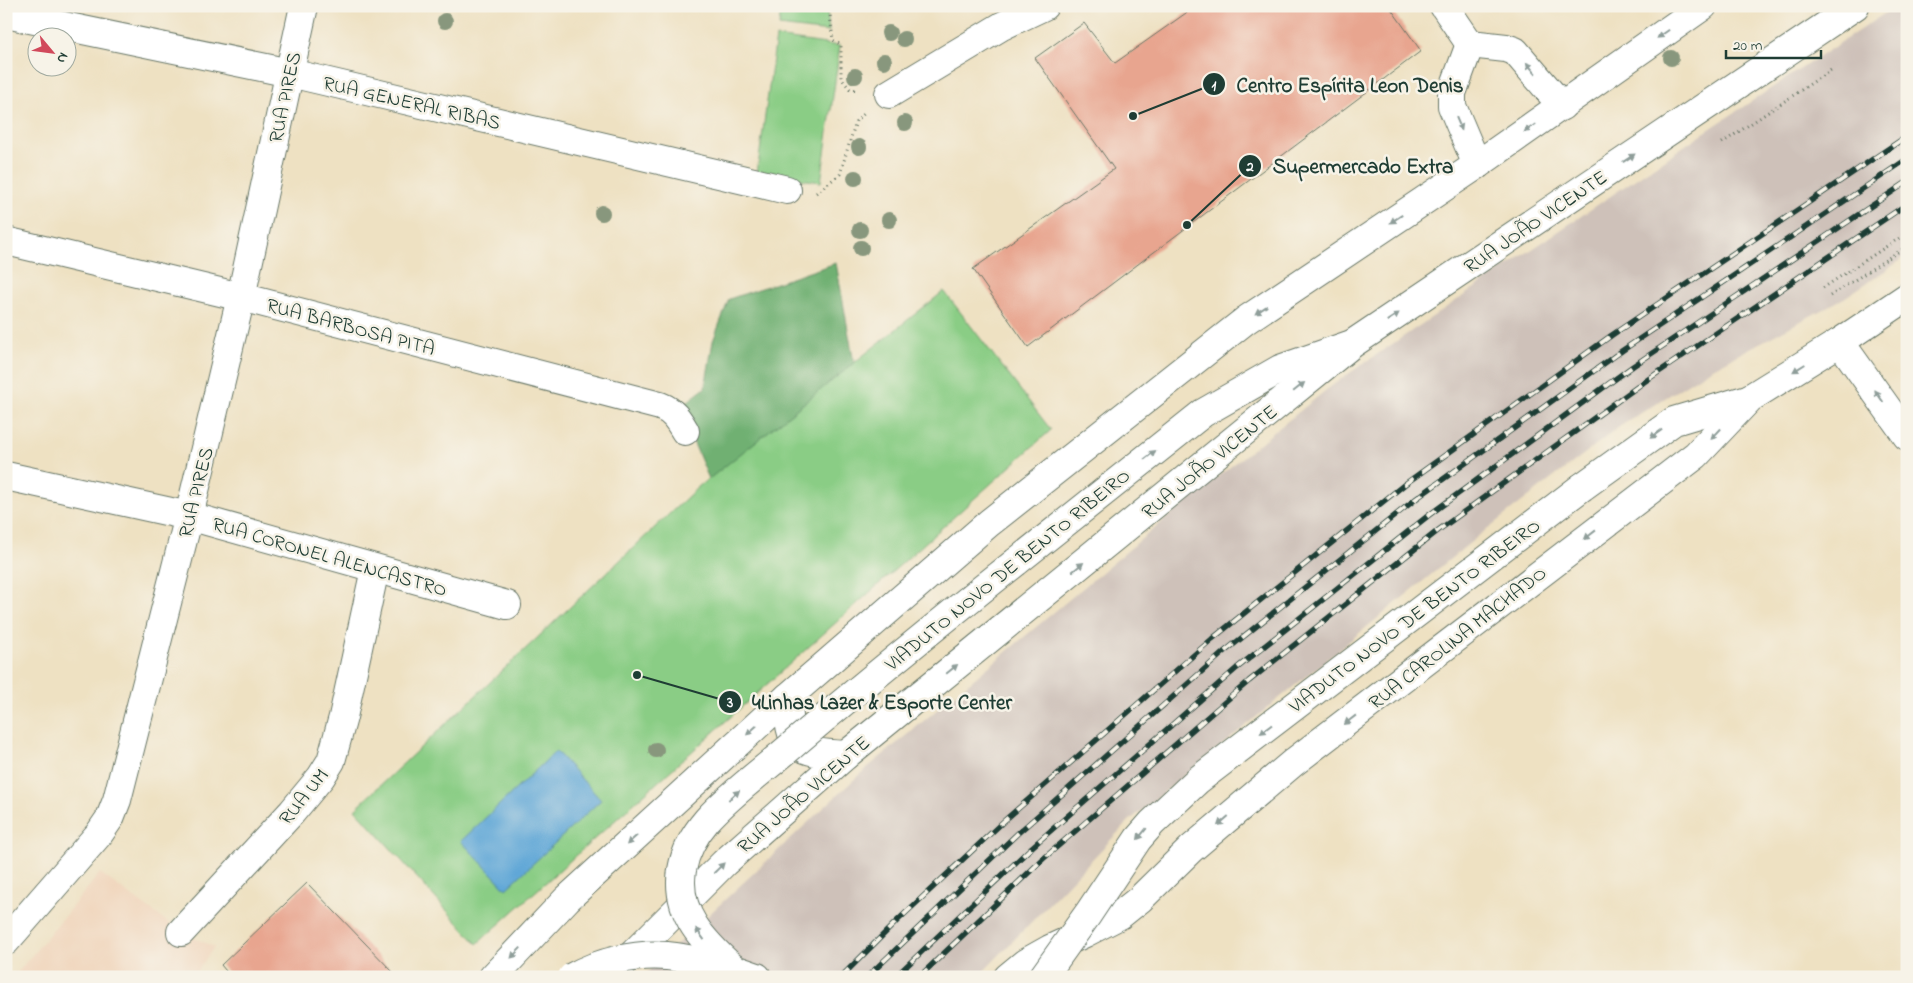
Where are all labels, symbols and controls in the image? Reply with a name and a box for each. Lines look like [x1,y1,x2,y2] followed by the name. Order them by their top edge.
[28,28,78,78] north arrow
[1726,28,1820,60] scale bar
[1656,29,1670,39] one-way arrow
[1733,35,1763,57] text: 20 m
[51,48,74,67] text: N
[263,49,310,146] street label: RUA PIRES
[1525,63,1537,75] one-way arrow
[1201,66,1473,102] callout: Centro Espírita Leon Denis
[320,70,503,139] street label: RUA GENERAL RIBAS
[1237,72,1464,102] text: Centro Espírita Leon Denis
[1212,75,1217,97] text: 1
[1456,116,1464,131] one-way arrow
[1523,123,1537,133] one-way arrow
[1238,148,1464,184] callout: Supermercado Extra
[1273,153,1453,183] text: Supermercado Extra
[1623,153,1636,163] one-way arrow
[1245,156,1254,178] text: 2
[1459,164,1614,282] street label: RUA JOÃO VICENTE
[1389,214,1403,224] one-way arrow
[263,292,438,365] street label: RUA BARBOSA PITA
[1254,305,1268,315] one-way arrow
[1386,312,1400,322] one-way arrow
[1792,363,1805,373] one-way arrow
[1293,382,1306,393] one-way arrow
[1874,389,1884,403] one-way arrow
[1136,399,1285,527] street label: RUA JOÃO VICENTE
[1710,427,1722,439] one-way arrow
[1649,429,1663,439] one-way arrow
[172,444,223,541] street label: RUA PIRES
[1143,450,1156,461] one-way arrow
[879,463,1138,680] street label: VIADUTO NOVO DE BENTO RIBEIRO
[208,511,450,606] street label: RUA CORONEL ALENCASTRO
[1283,513,1547,722] street label: VIADUTO NOVO DE BENTO RIBEIRO
[1584,530,1597,541] one-way arrow
[1363,560,1554,718] street label: RUA CAROLINA MACHADO
[1071,561,1084,572] one-way arrow
[945,664,958,675] one-way arrow
[717,684,1022,720] callout: 4Linhas Lazer & Esporte Center
[752,689,1012,719] text: 4Linhas Lazer & Esporte Center
[726,692,733,714] text: 3
[1344,714,1357,725] one-way arrow
[747,724,759,736] one-way arrow
[1259,724,1273,734] one-way arrow
[732,730,877,862] street label: RUA JOÃO VICENTE
[273,763,337,832] street label: RUA UM
[728,789,740,801] one-way arrow
[1217,816,1230,827] one-way arrow
[1137,827,1148,840] one-way arrow
[627,834,639,846] one-way arrow
[713,862,725,874] one-way arrow
[694,928,705,941] one-way arrow
[510,947,522,959] one-way arrow

